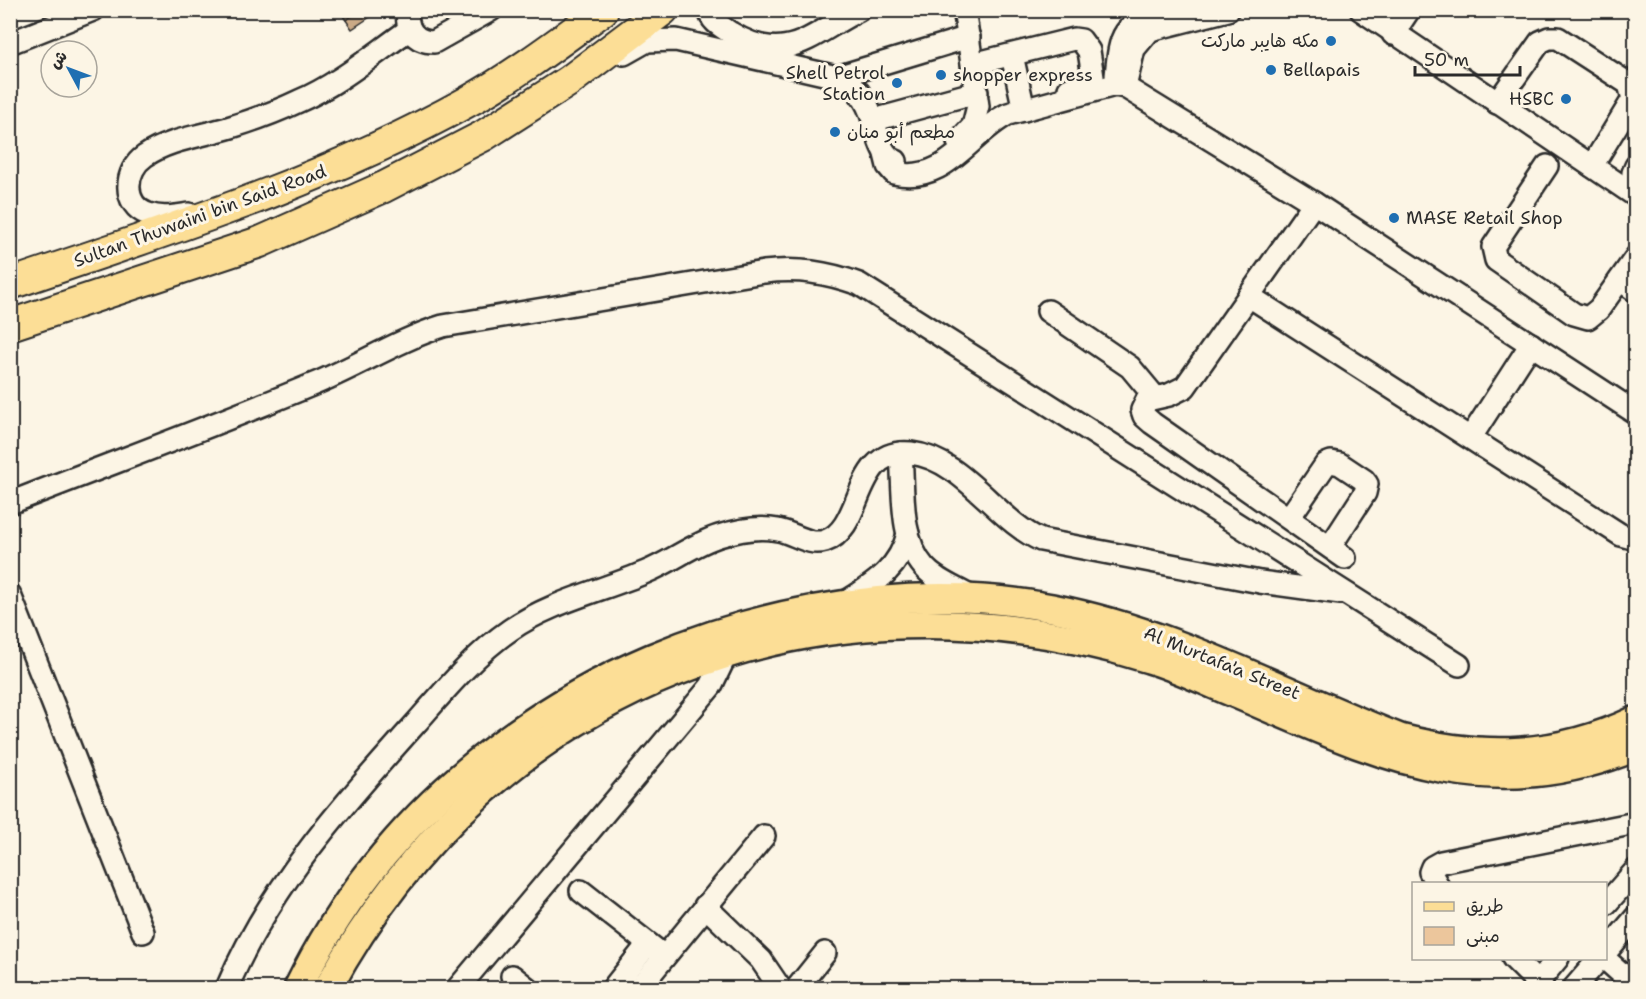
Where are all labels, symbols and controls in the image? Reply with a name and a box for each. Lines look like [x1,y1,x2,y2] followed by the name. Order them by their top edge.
[1201,29,1319,53] place label: مكه هايبر ماركت
[1324,34,1338,48] marker: مكه هايبر ماركت
[39,39,99,99] north arrow
[1415,39,1520,77] scale bar
[44,46,72,73] text: ش
[1424,48,1469,72] text: 50 m
[1283,58,1360,82] place label: Bellapais
[786,61,886,106] place label: Shell Petrol Station
[953,63,1093,87] place label: shopper express
[1264,63,1278,77] marker: Bellapais
[934,68,948,82] marker: shopper express
[890,76,904,90] marker: Shell Petrol Station
[1509,87,1554,111] place label: HSBC
[1559,92,1573,106] marker: HSBC
[847,120,955,146] place label: مطعم أبو منان
[828,125,842,139] marker: مطعم أبو منان
[70,159,330,273] street label: Sultan Thuwaini bin Said Road
[1406,206,1563,230] place label: MASE Retail Shop
[1387,211,1401,225] marker: MASE Retail Shop
[1140,621,1304,705] street label: Al Murtafa'a Street
[1412,882,1607,960] legend
[1466,894,1504,918] text: طريق
[1466,924,1500,948] text: مبنى

